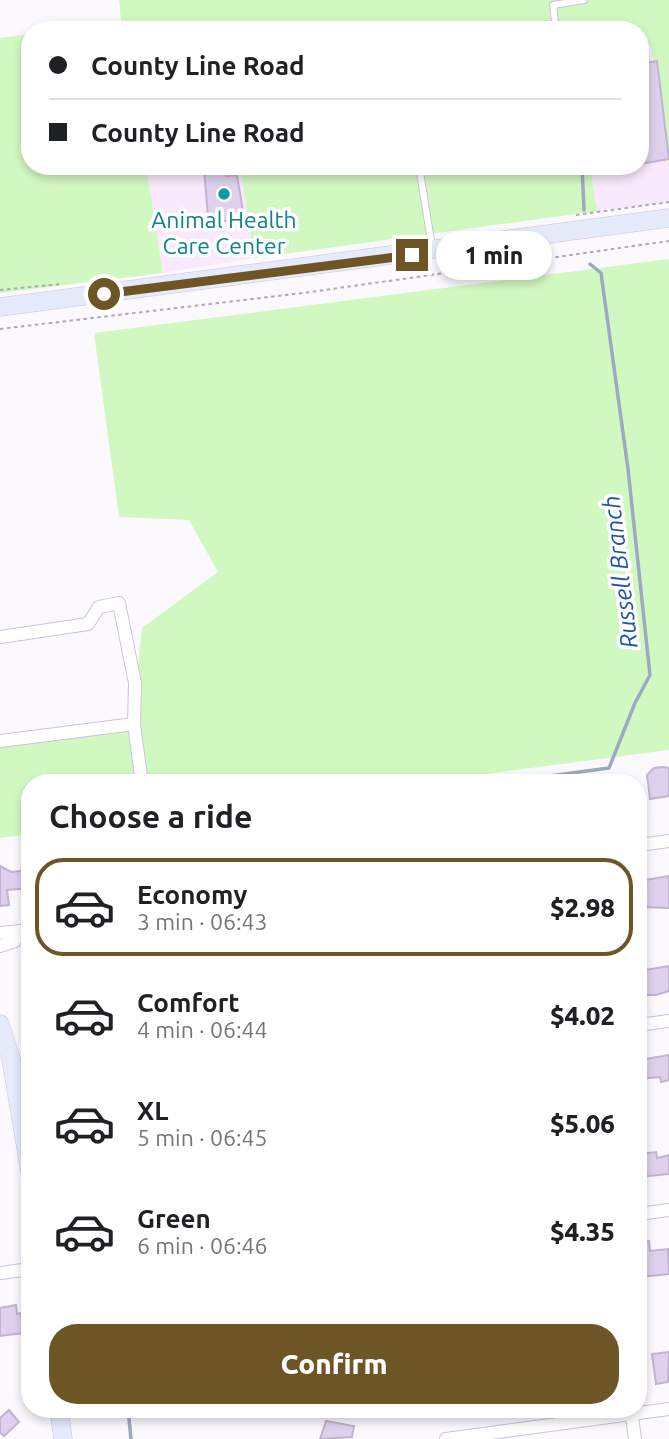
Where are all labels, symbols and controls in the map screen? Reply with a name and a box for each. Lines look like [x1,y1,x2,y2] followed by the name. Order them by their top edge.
[91,51,305,80] text: County Line Road
[91,118,305,147] text: County Line Road
[216,186,232,202] marker: Animal Health Care Center
[151,207,297,258] place label: Animal Health Care Center
[436,230,552,280] callout: 1 min
[396,239,428,271] route end
[465,243,523,268] text: 1 min
[88,278,120,310] route start
[597,494,643,650] water label: Russell Branch
[49,798,252,834] text: Choose a ride
[53,876,116,939] icon: car
[137,880,247,909] text: Economy
[550,893,615,922] text: $2.98
[137,909,268,934] text: 3 min · 06:43
[53,984,116,1047] icon: car
[137,988,240,1017] text: Comfort
[550,1001,615,1030] text: $4.02
[137,1017,268,1042] text: 4 min · 06:44
[53,1092,116,1155] icon: car
[137,1096,168,1125] text: XL
[550,1109,615,1138] text: $5.06
[137,1125,268,1150] text: 5 min · 06:45
[53,1200,116,1263] icon: car
[137,1204,211,1233] text: Green
[550,1217,615,1246] text: $4.35
[137,1233,268,1258] text: 6 min · 06:46
[49,1324,619,1404] button: Confirm

